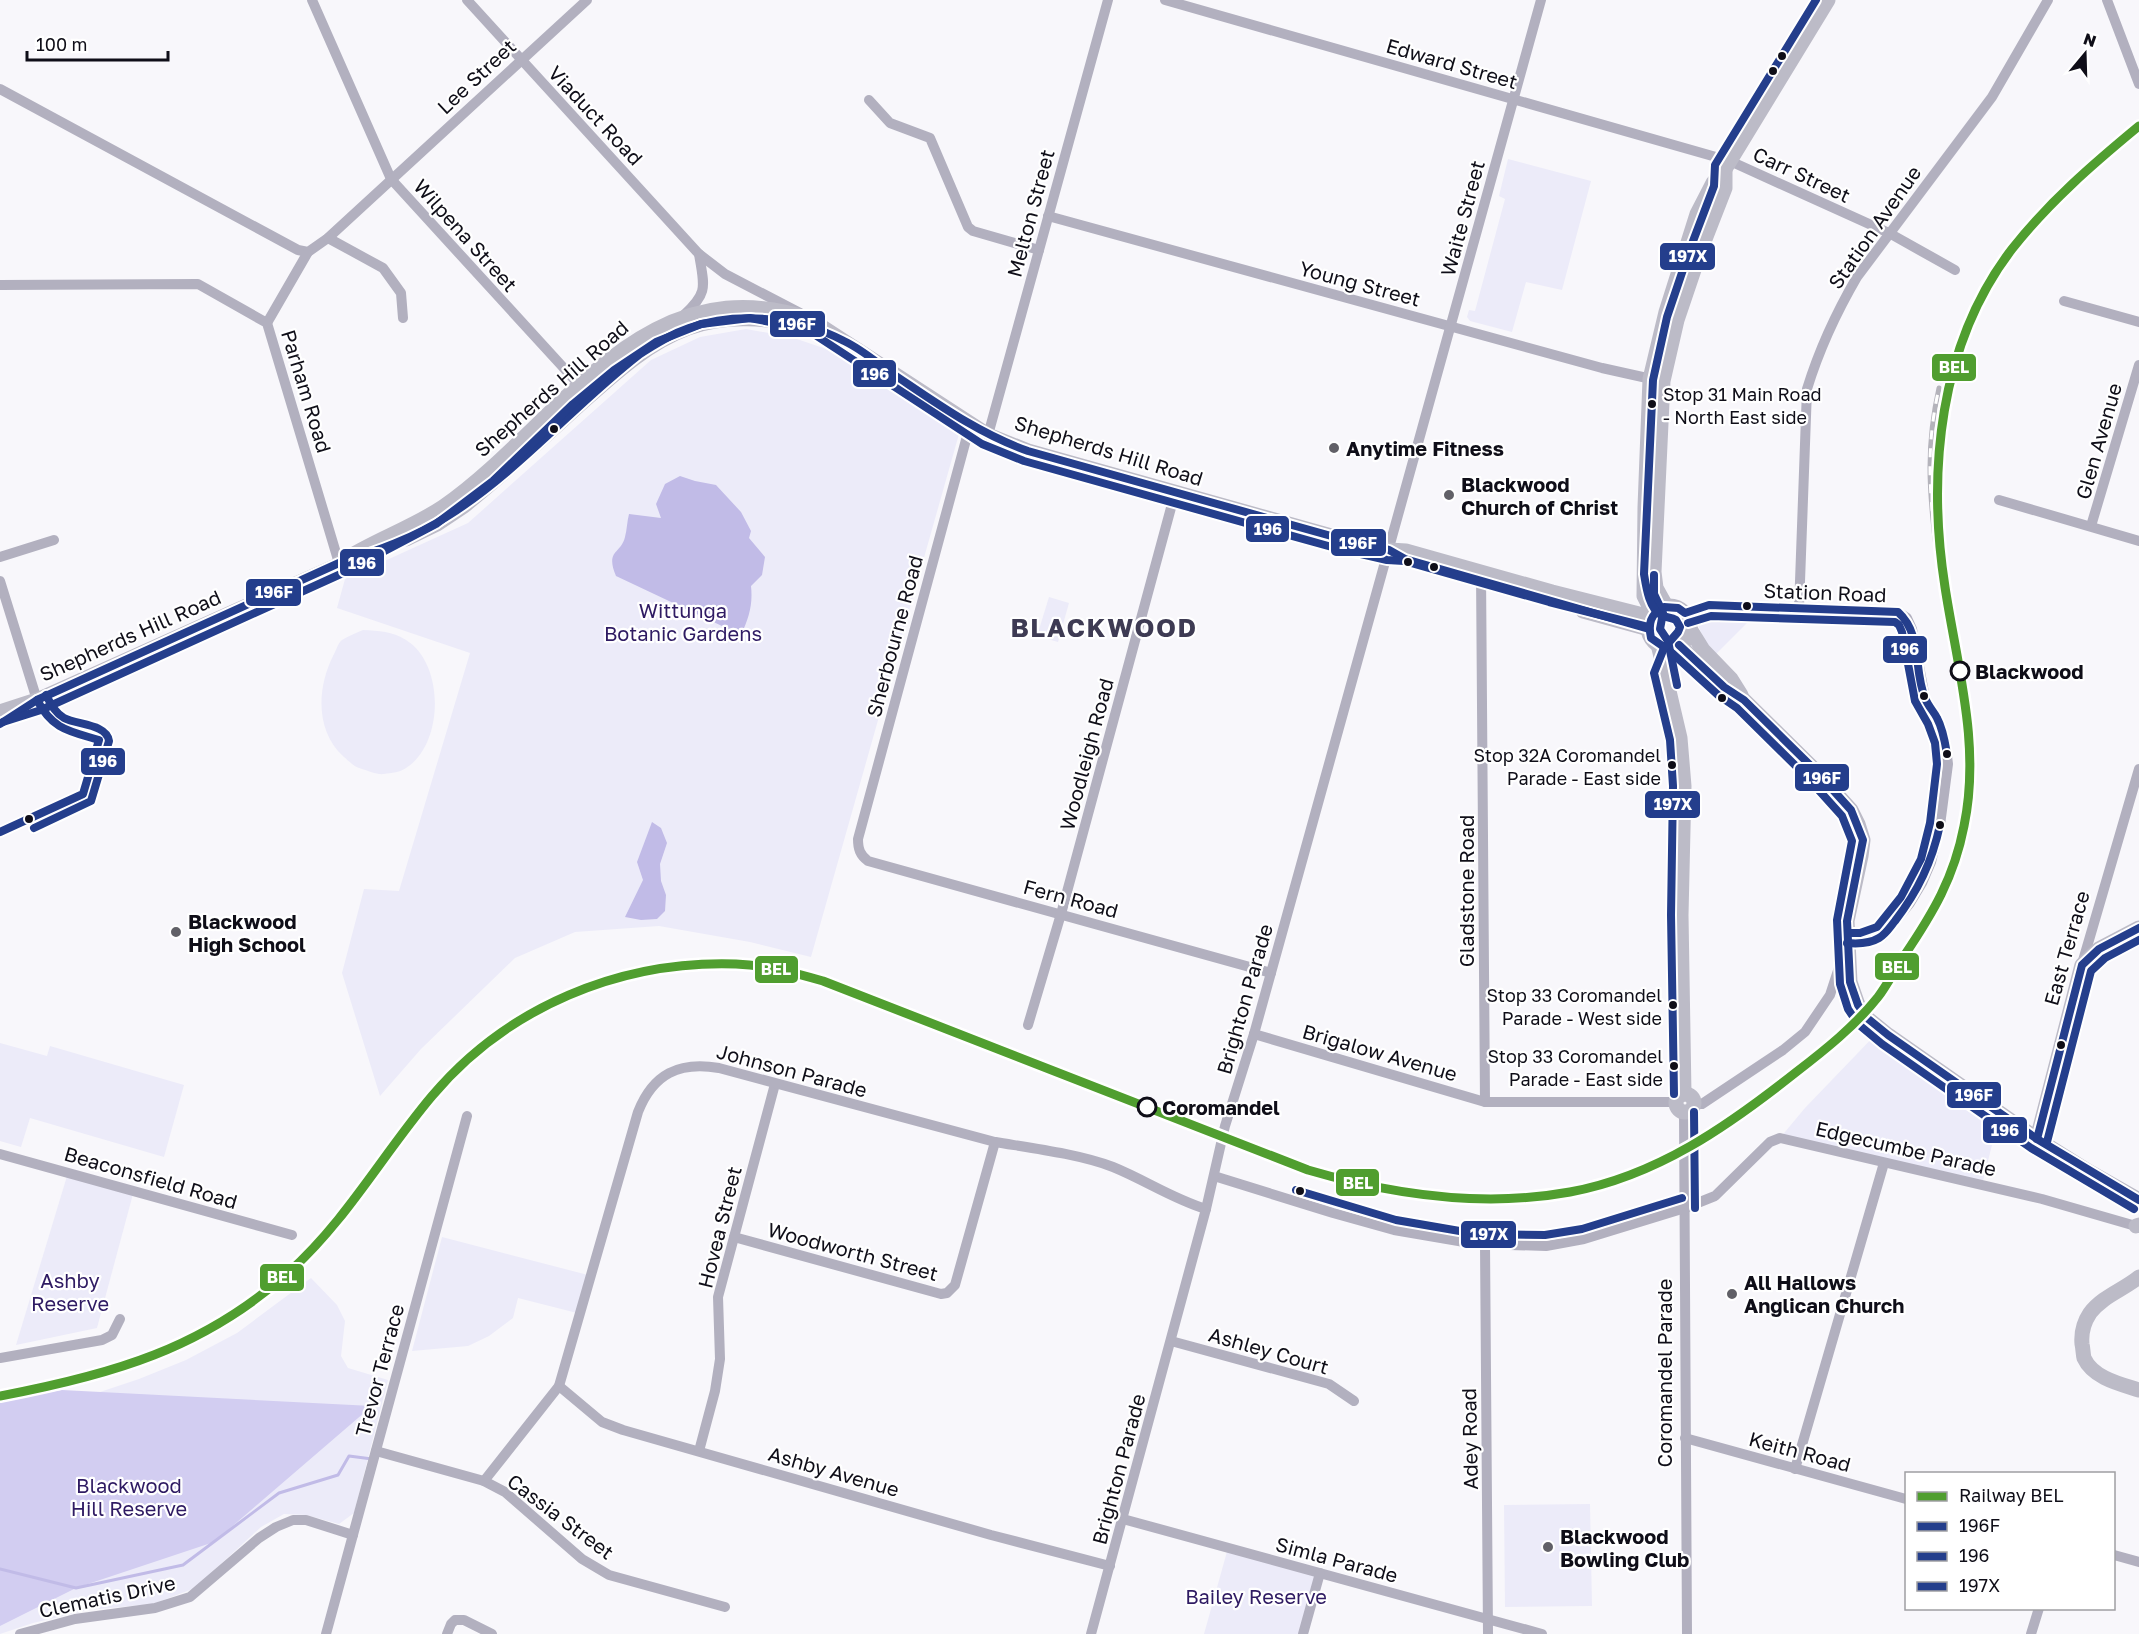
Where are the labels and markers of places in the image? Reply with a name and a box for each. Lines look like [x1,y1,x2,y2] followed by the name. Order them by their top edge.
[1776,50,1788,62] unlabelled marker
[1767,65,1779,77] unlabelled marker
[1663,383,1822,428] place label: Stop 31 Main Road - North East side
[1646,398,1658,410] marker: Stop 31 Main Road - North East side
[548,423,560,435] unlabelled marker
[1346,436,1504,460] place label: Anytime Fitness
[1327,441,1341,455] marker: Anytime Fitness
[1461,472,1618,519] place label: Blackwood Church of Christ
[1442,488,1456,502] marker: Blackwood Church of Christ
[1402,556,1414,568] unlabelled marker
[1428,561,1440,573] unlabelled marker
[1741,600,1753,612] unlabelled marker
[1975,659,2084,683] place label: Blackwood
[1950,661,1970,681] marker: Blackwood
[1918,690,1930,702] unlabelled marker
[1716,692,1728,704] unlabelled marker
[1474,744,1661,789] place label: Stop 32A Coromandel Parade - East side
[1941,748,1953,760] unlabelled marker
[1666,759,1678,771] marker: Stop 32A Coromandel Parade - East side
[23,813,35,825] unlabelled marker
[1934,819,1946,831] unlabelled marker
[188,909,306,956] place label: Blackwood High School
[169,925,183,939] marker: Blackwood High School
[1487,984,1662,1029] place label: Stop 33 Coromandel Parade - West side
[1667,999,1679,1011] marker: Stop 33 Coromandel Parade - West side
[2055,1039,2067,1051] unlabelled marker
[1488,1045,1663,1090] place label: Stop 33 Coromandel Parade - East side
[1668,1060,1680,1072] marker: Stop 33 Coromandel Parade - East side
[1162,1095,1280,1119] place label: Coromandel
[1137,1097,1157,1117] marker: Coromandel
[1294,1185,1306,1197] unlabelled marker
[1744,1270,1904,1317] place label: All Hallows Anglican Church
[1725,1287,1739,1301] marker: All Hallows Anglican Church
[1560,1524,1689,1571] place label: Blackwood Bowling Club
[1541,1540,1555,1554] marker: Blackwood Bowling Club

